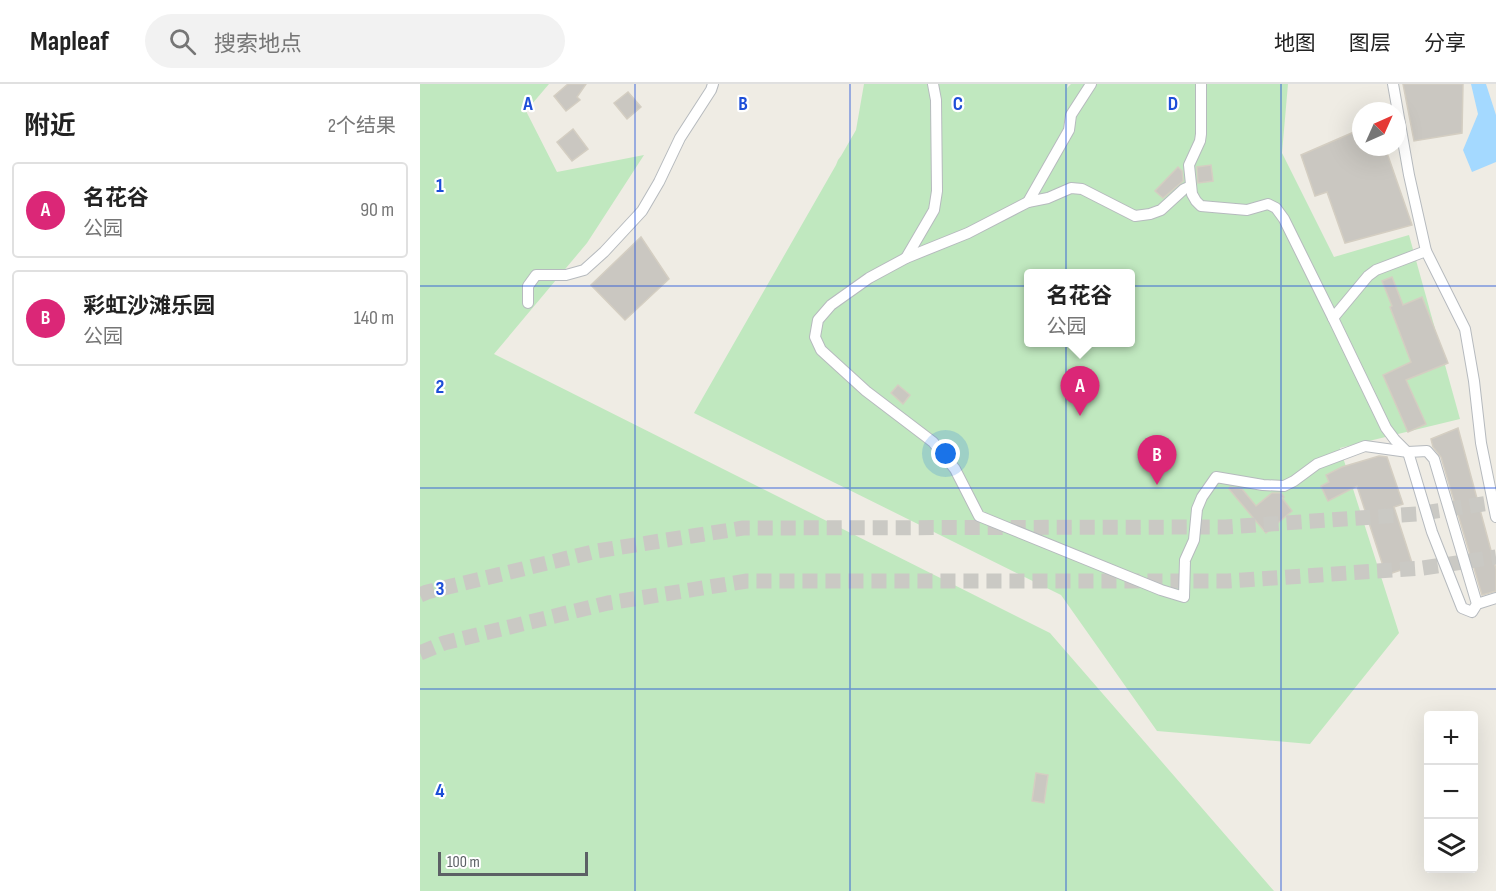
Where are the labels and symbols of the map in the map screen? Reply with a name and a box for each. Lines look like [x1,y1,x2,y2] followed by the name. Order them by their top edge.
[522,92,533,116] text: A
[738,92,748,116] text: B
[953,92,963,116] text: C
[1168,92,1178,116] text: D
[1352,102,1406,156] north arrow
[436,174,444,198] text: 1
[1060,366,1100,416] pin: A
[436,375,444,399] text: 2
[1138,436,1176,485] pin: B
[931,439,960,468] your location
[436,577,445,601] text: 3
[435,779,445,803] text: 4
[438,849,588,876] scale bar

